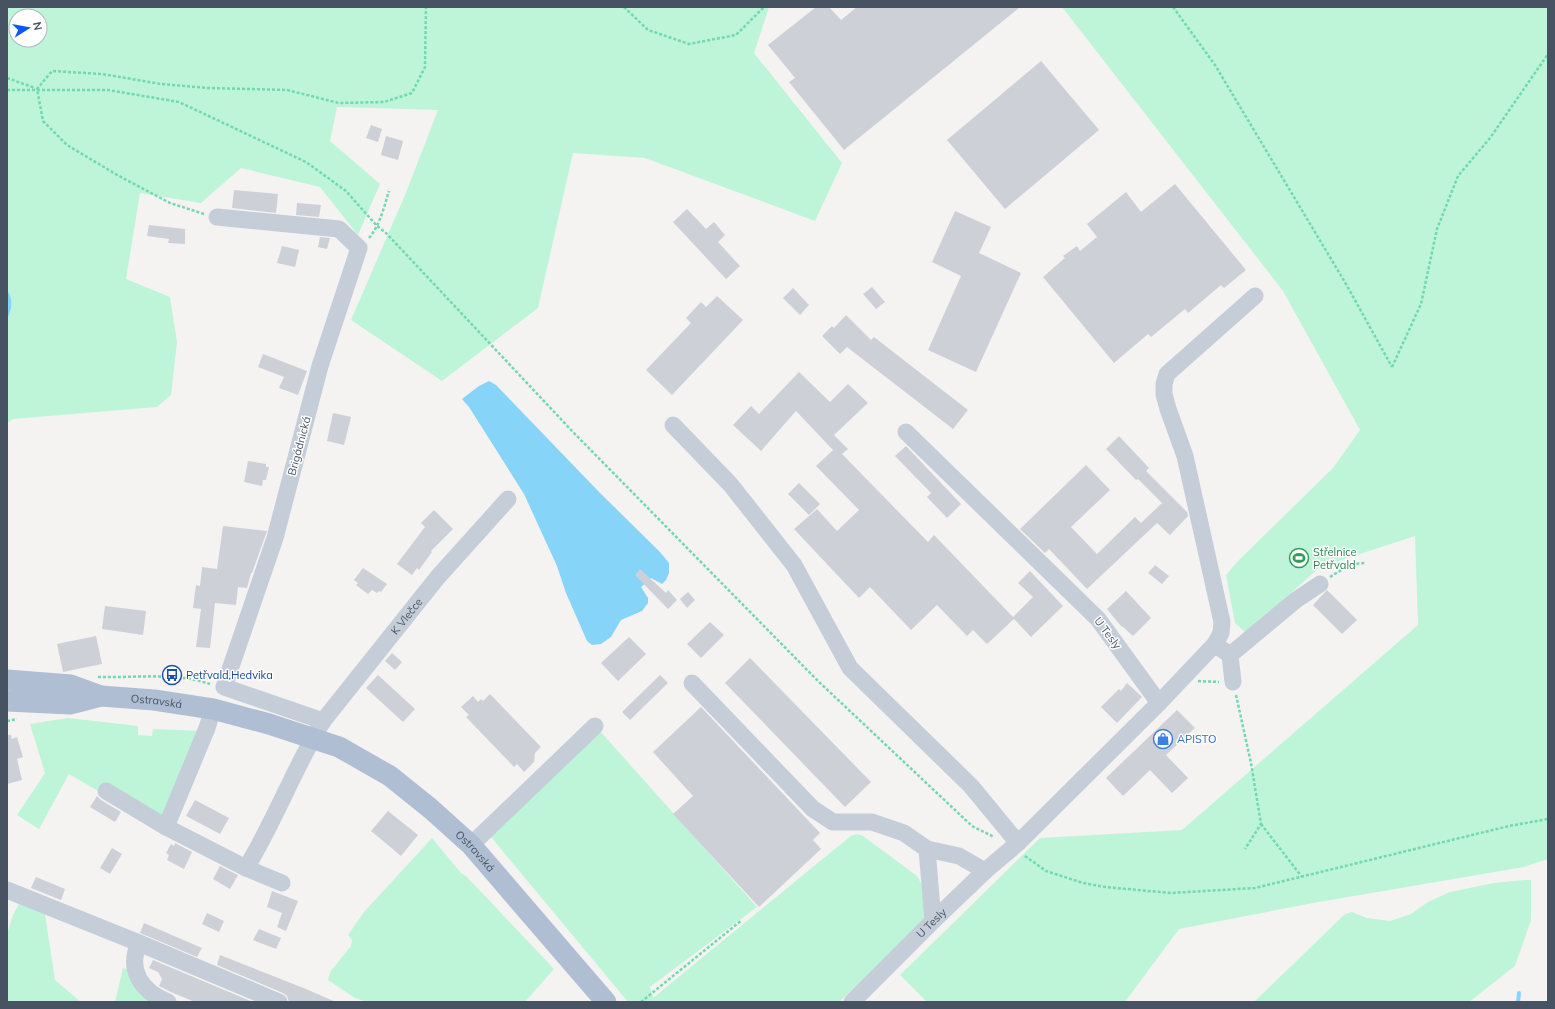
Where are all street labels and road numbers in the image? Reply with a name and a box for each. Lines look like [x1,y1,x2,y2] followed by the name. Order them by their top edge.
[284,415,314,477] street label: Brigádnická
[388,595,425,637] street label: K Vlečce
[1091,614,1125,652] street label: U Tesly
[130,691,183,711] street label: Ostravská
[452,827,498,875] street label: Ostravská
[913,905,949,941] street label: U Tesly

